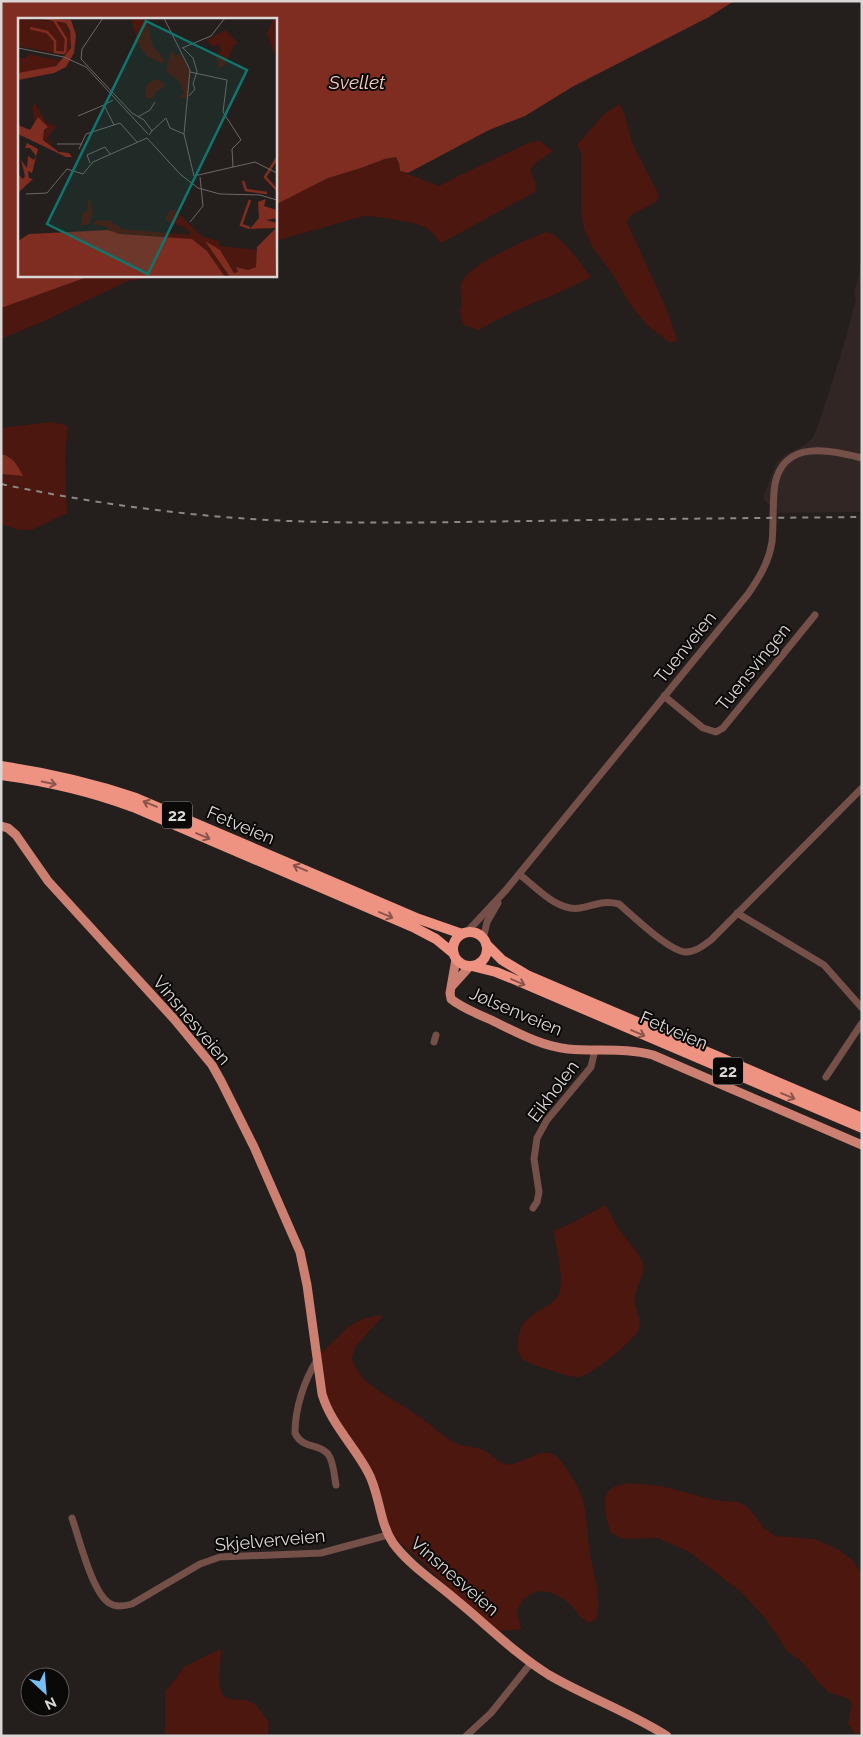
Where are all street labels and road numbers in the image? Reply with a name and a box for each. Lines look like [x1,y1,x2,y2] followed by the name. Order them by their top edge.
[650,607,720,687] street label: Tuenveien
[712,619,794,715] street label: Tuensvingen
[204,801,278,849] street label: Fetveien
[162,802,192,828] road number: 22
[149,971,235,1069] street label: Vinsnesveien
[467,982,565,1040] street label: Jølsenveien
[637,1006,711,1054] street label: Fetveien
[523,1056,583,1126] street label: Eikholen
[713,1058,743,1084] road number: 22
[214,1525,326,1555] street label: Skjelverveien
[407,1532,503,1620] street label: Vinsnesveien

